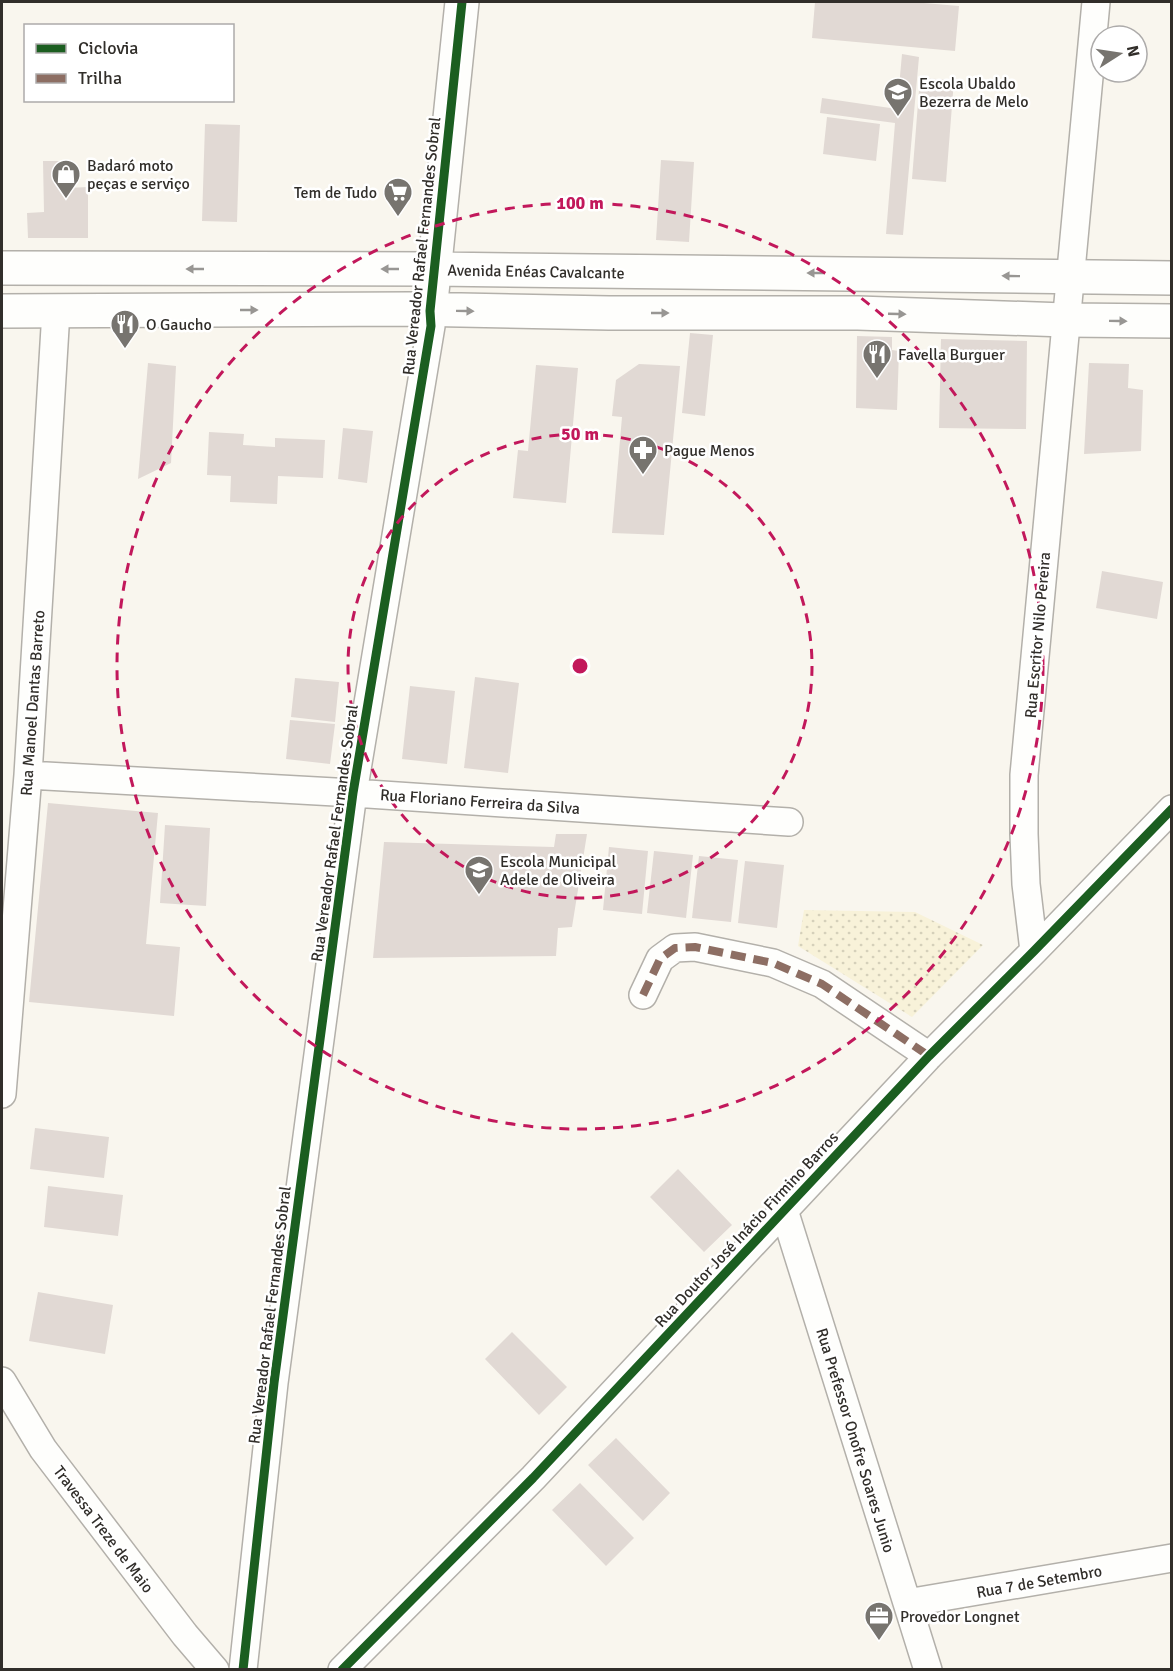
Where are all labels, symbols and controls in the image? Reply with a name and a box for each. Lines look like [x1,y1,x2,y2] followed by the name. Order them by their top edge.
[24,24,234,102] legend
[1089,24,1149,84] north arrow
[78,37,138,59] text: Ciclovia
[1122,44,1144,59] text: N
[78,67,122,89] text: Trilha
[919,74,1029,112] place label: Escola Ubaldo Bezerra de Melo
[882,76,914,118] school or university icon: Escola Ubaldo Bezerra de Melo
[398,116,446,376] street label: Rua Vereador Rafael Fernandes Sobral
[87,156,190,194] place label: Badaró moto peças e serviço
[50,158,82,200] shop icon: Badaró moto peças e serviço
[382,176,414,218] supermarket icon: Tem de Tudo
[294,183,377,203] place label: Tem de Tudo
[556,192,604,214] text: 100 m
[447,260,625,284] street label: Avenida Enéas Cavalcante
[186,264,205,274] one-way arrow
[381,264,400,274] one-way arrow
[807,268,826,278] one-way arrow
[1002,271,1021,281] one-way arrow
[239,305,258,315] one-way arrow
[455,306,474,316] one-way arrow
[109,308,141,350] restaurant icon: O Gaucho
[650,308,669,318] one-way arrow
[887,310,906,319] one-way arrow
[146,315,212,335] place label: O Gaucho
[1109,316,1128,326] one-way arrow
[861,338,893,380] restaurant icon: Favella Burguer
[898,345,1005,365] place label: Favella Burguer
[561,423,599,445] text: 50 m
[627,434,659,476] pharmacy icon: Pague Menos
[664,441,754,461] place label: Pague Menos
[1021,551,1055,719] street label: Rua Escritor Nilo Pereira
[17,609,49,797] street label: Rua Manoel Dantas Barreto
[570,656,590,676] centre of rings
[307,703,363,963] street label: Rua Vereador Rafael Fernandes Sobral
[379,785,581,819] street label: Rua Floriano Ferreira da Silva
[500,852,617,890] place label: Escola Municipal Adele de Oliveira
[463,854,495,896] school or university icon: Escola Municipal Adele de Oliveira
[651,1128,843,1332] street label: Rua Doutor José Inácio Firmino Barros
[244,1185,296,1445] street label: Rua Vereador Rafael Fernandes Sobral
[811,1325,899,1555] street label: Rua Prefessor Onofre Soares Junio
[49,1462,158,1597] street label: Travessa Treze de Maio
[975,1561,1104,1603] street label: Rua 7 de Setembro
[863,1600,895,1642] office icon: Provedor Longnet
[900,1607,1020,1627] place label: Provedor Longnet

